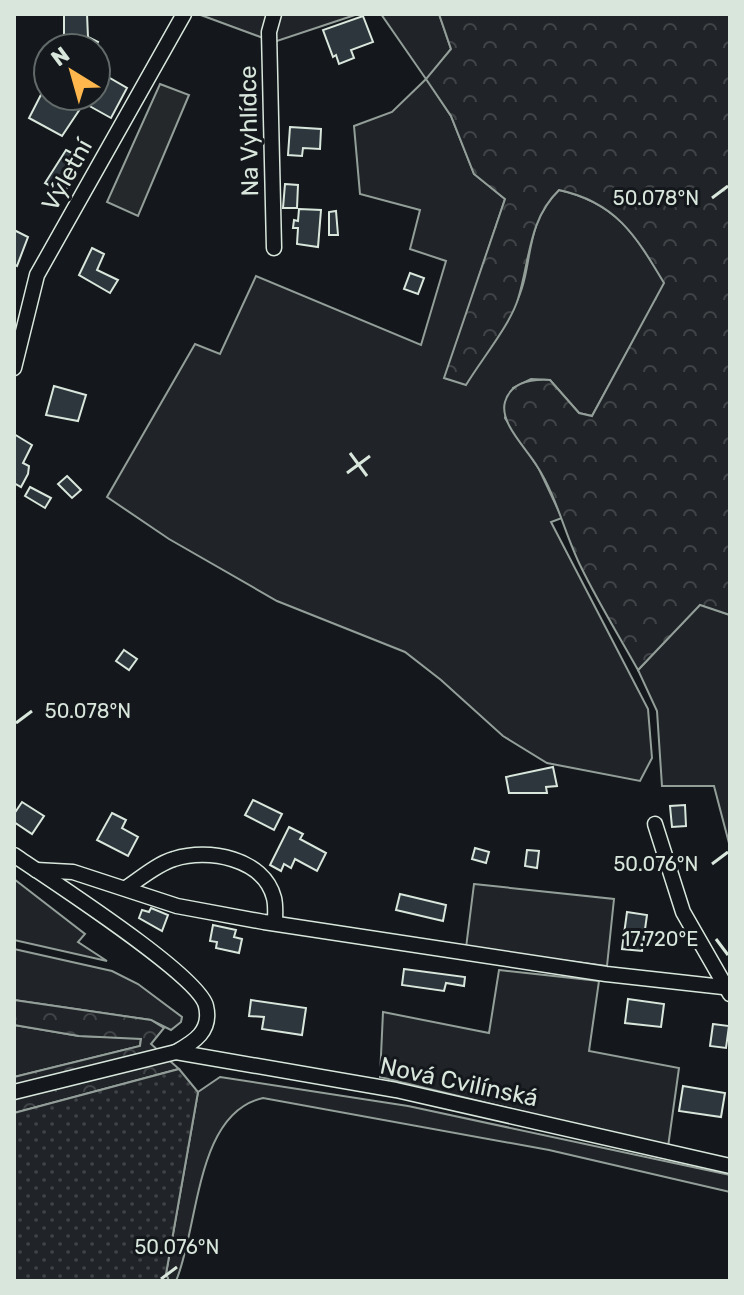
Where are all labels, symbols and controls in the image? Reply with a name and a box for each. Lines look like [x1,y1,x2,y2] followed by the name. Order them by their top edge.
[32,32,112,112] north arrow
[46,41,75,72] text: N
[234,65,264,197] street label: Na Vyhlídce
[36,133,99,216] street label: Výletní
[613,186,699,210] text: 50.078°N
[45,699,131,723] text: 50.078°N
[613,852,699,876] text: 50.076°N
[622,927,698,951] text: 17.720°E
[377,1052,541,1112] street label: Nová Cvilínská
[134,1235,220,1259] text: 50.076°N

